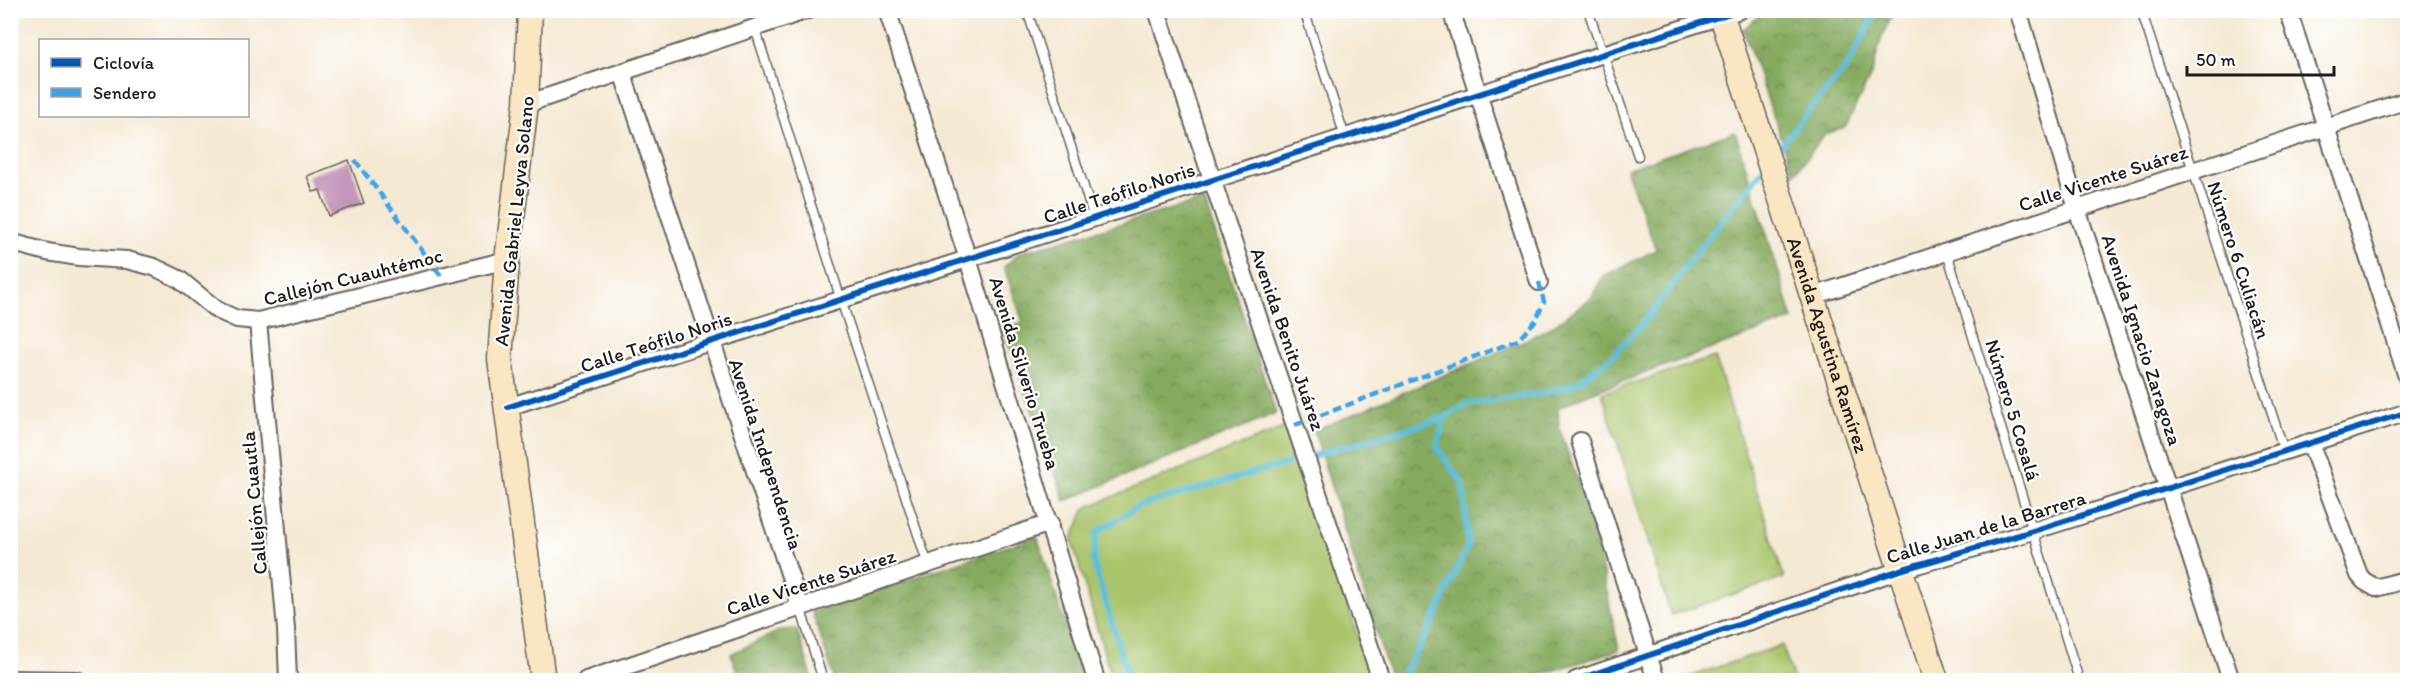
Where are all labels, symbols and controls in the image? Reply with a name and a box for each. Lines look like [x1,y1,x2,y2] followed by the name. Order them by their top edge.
[39,39,249,117] legend
[2187,39,2334,77] scale bar
[2196,49,2236,71] text: 50 m
[93,52,155,74] text: Ciclovía
[93,82,156,104] text: Sendero
[489,95,539,347] street label: Avenida Gabriel Leyva Solano
[2015,139,2191,217] street label: Calle Vicente Suárez
[1040,157,1198,229] street label: Calle Teófilo Noris
[2202,178,2276,342] street label: Número 6 Culiacán
[2097,231,2188,449] street label: Avenida Ignacio Zaragoza
[1782,234,1874,457] street label: Avenida Agustina Ramírez
[261,243,445,311] street label: Callejón Cuauhtémoc
[1245,244,1331,434] street label: Avenida Benito Juárez
[984,274,1066,473] street label: Avenida Silverio Trueba
[577,306,735,378] street label: Calle Teófilo Noris
[1980,336,2046,484] street label: Número 5 Cosalá
[724,356,808,553] street label: Avenida Independencia
[236,430,272,576] street label: Callejón Cuautla
[1883,485,2089,569] street label: Calle Juan de la Barrera
[723,543,899,621] street label: Calle Vicente Suárez

